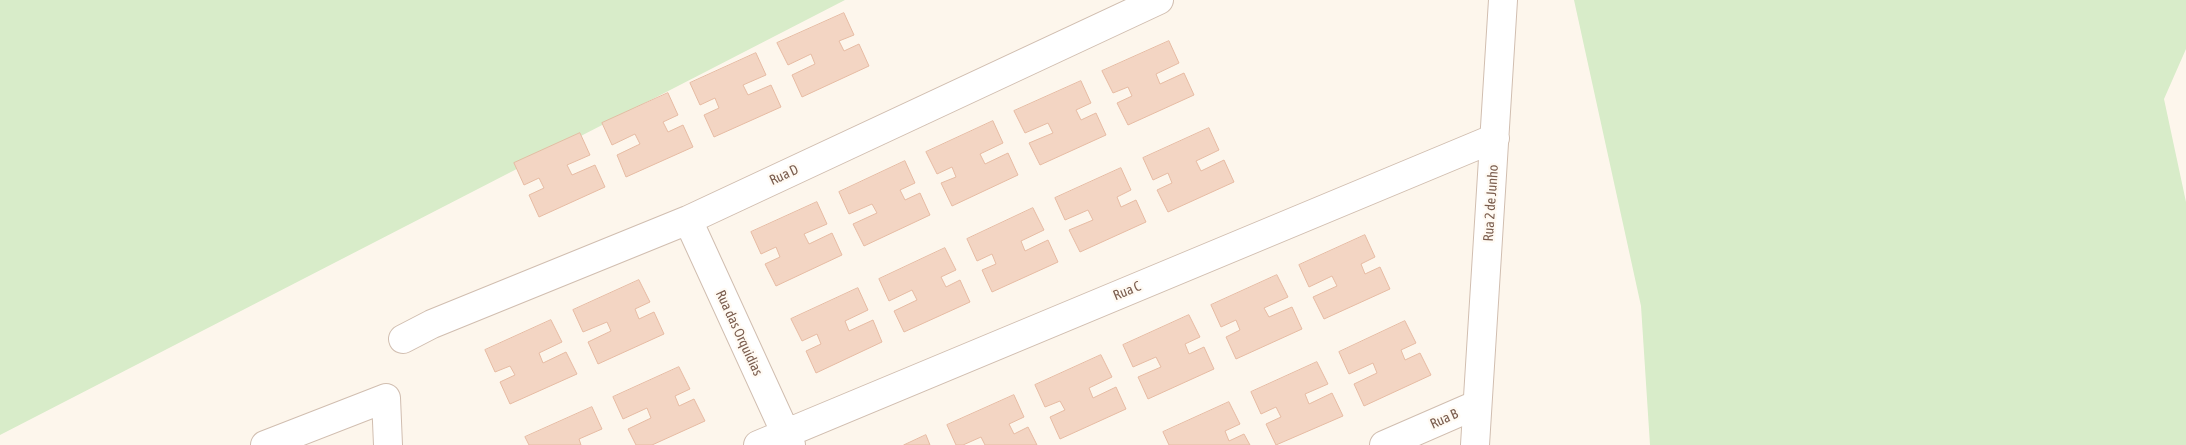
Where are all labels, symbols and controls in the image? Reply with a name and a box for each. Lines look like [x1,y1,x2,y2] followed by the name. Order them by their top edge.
[767,161,801,189] street label: Rua D
[1480,164,1502,242] street label: Rua 2 de Junho
[1111,278,1143,304] street label: Rua C
[712,288,766,378] street label: Rua das Orquidias
[1427,405,1461,433] street label: Rua B

